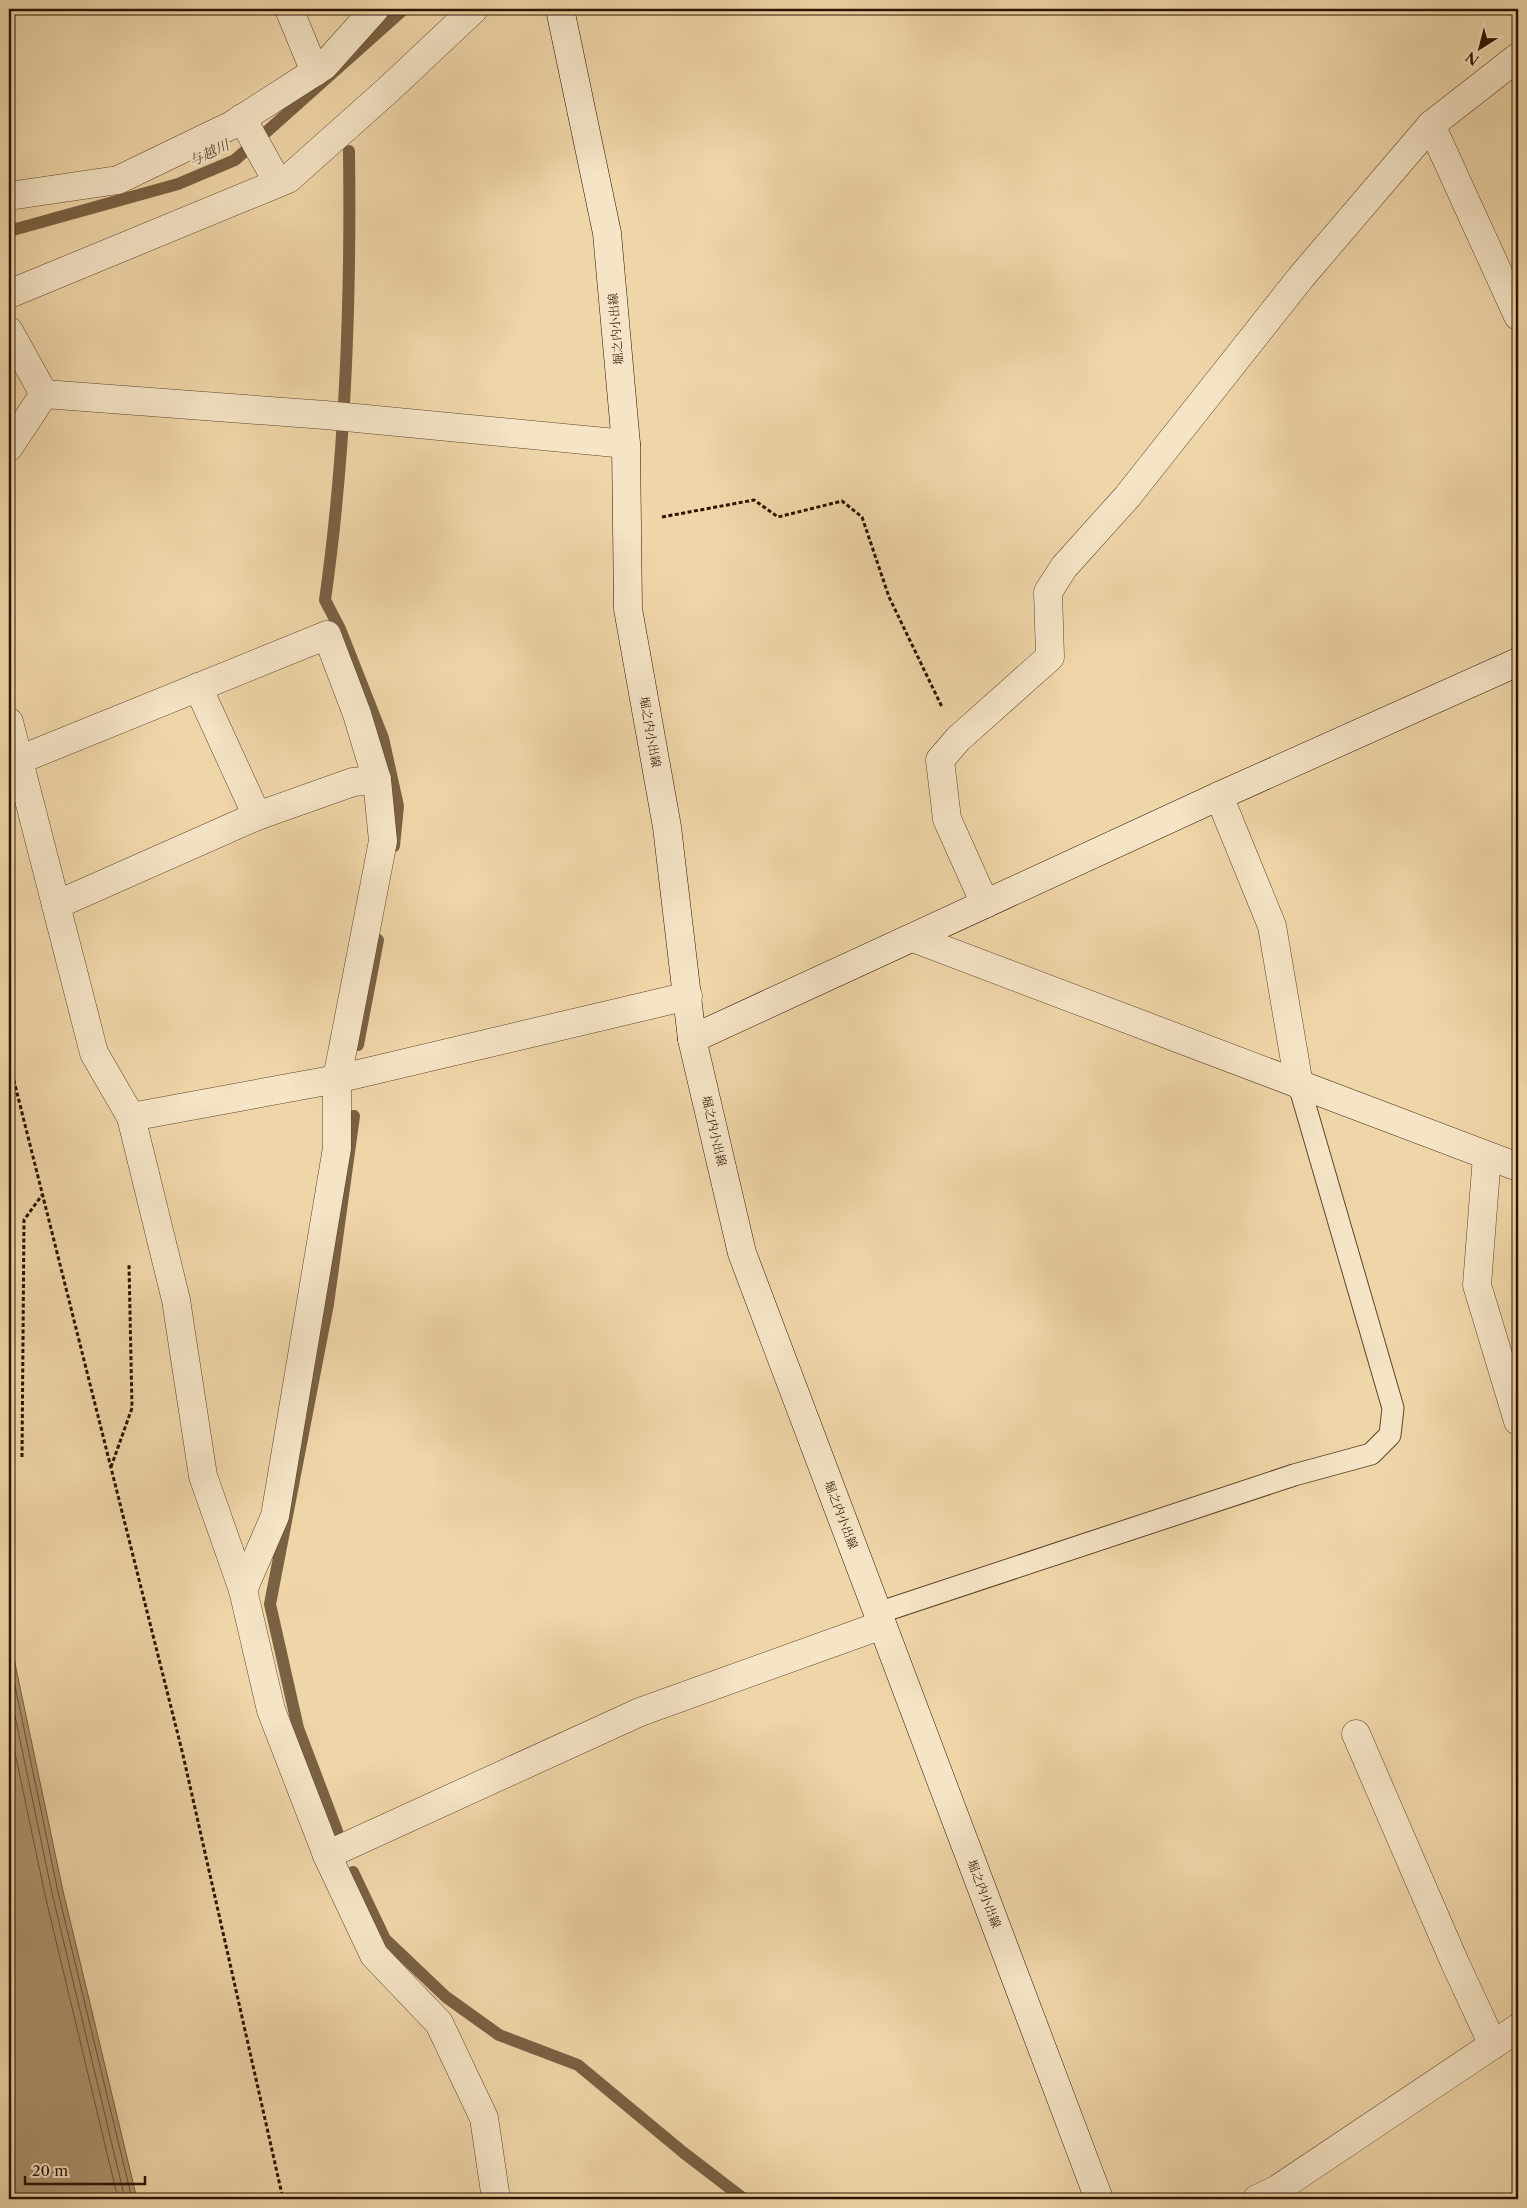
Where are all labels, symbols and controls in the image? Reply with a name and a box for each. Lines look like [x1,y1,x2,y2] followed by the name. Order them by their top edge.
[1454,22,1504,72] north arrow
[1462,48,1483,69] text: N
[186,135,234,170] water label: 与越川
[605,293,626,366] street label: 堀之内小出線
[637,695,664,769] street label: 堀之内小出線
[699,1094,730,1168] street label: 堀之内小出線
[822,1479,861,1551] street label: 堀之内小出線
[965,1858,1004,1930] street label: 堀之内小出線
[25,2153,145,2185] scale bar
[32,2161,68,2180] text: 20 m

